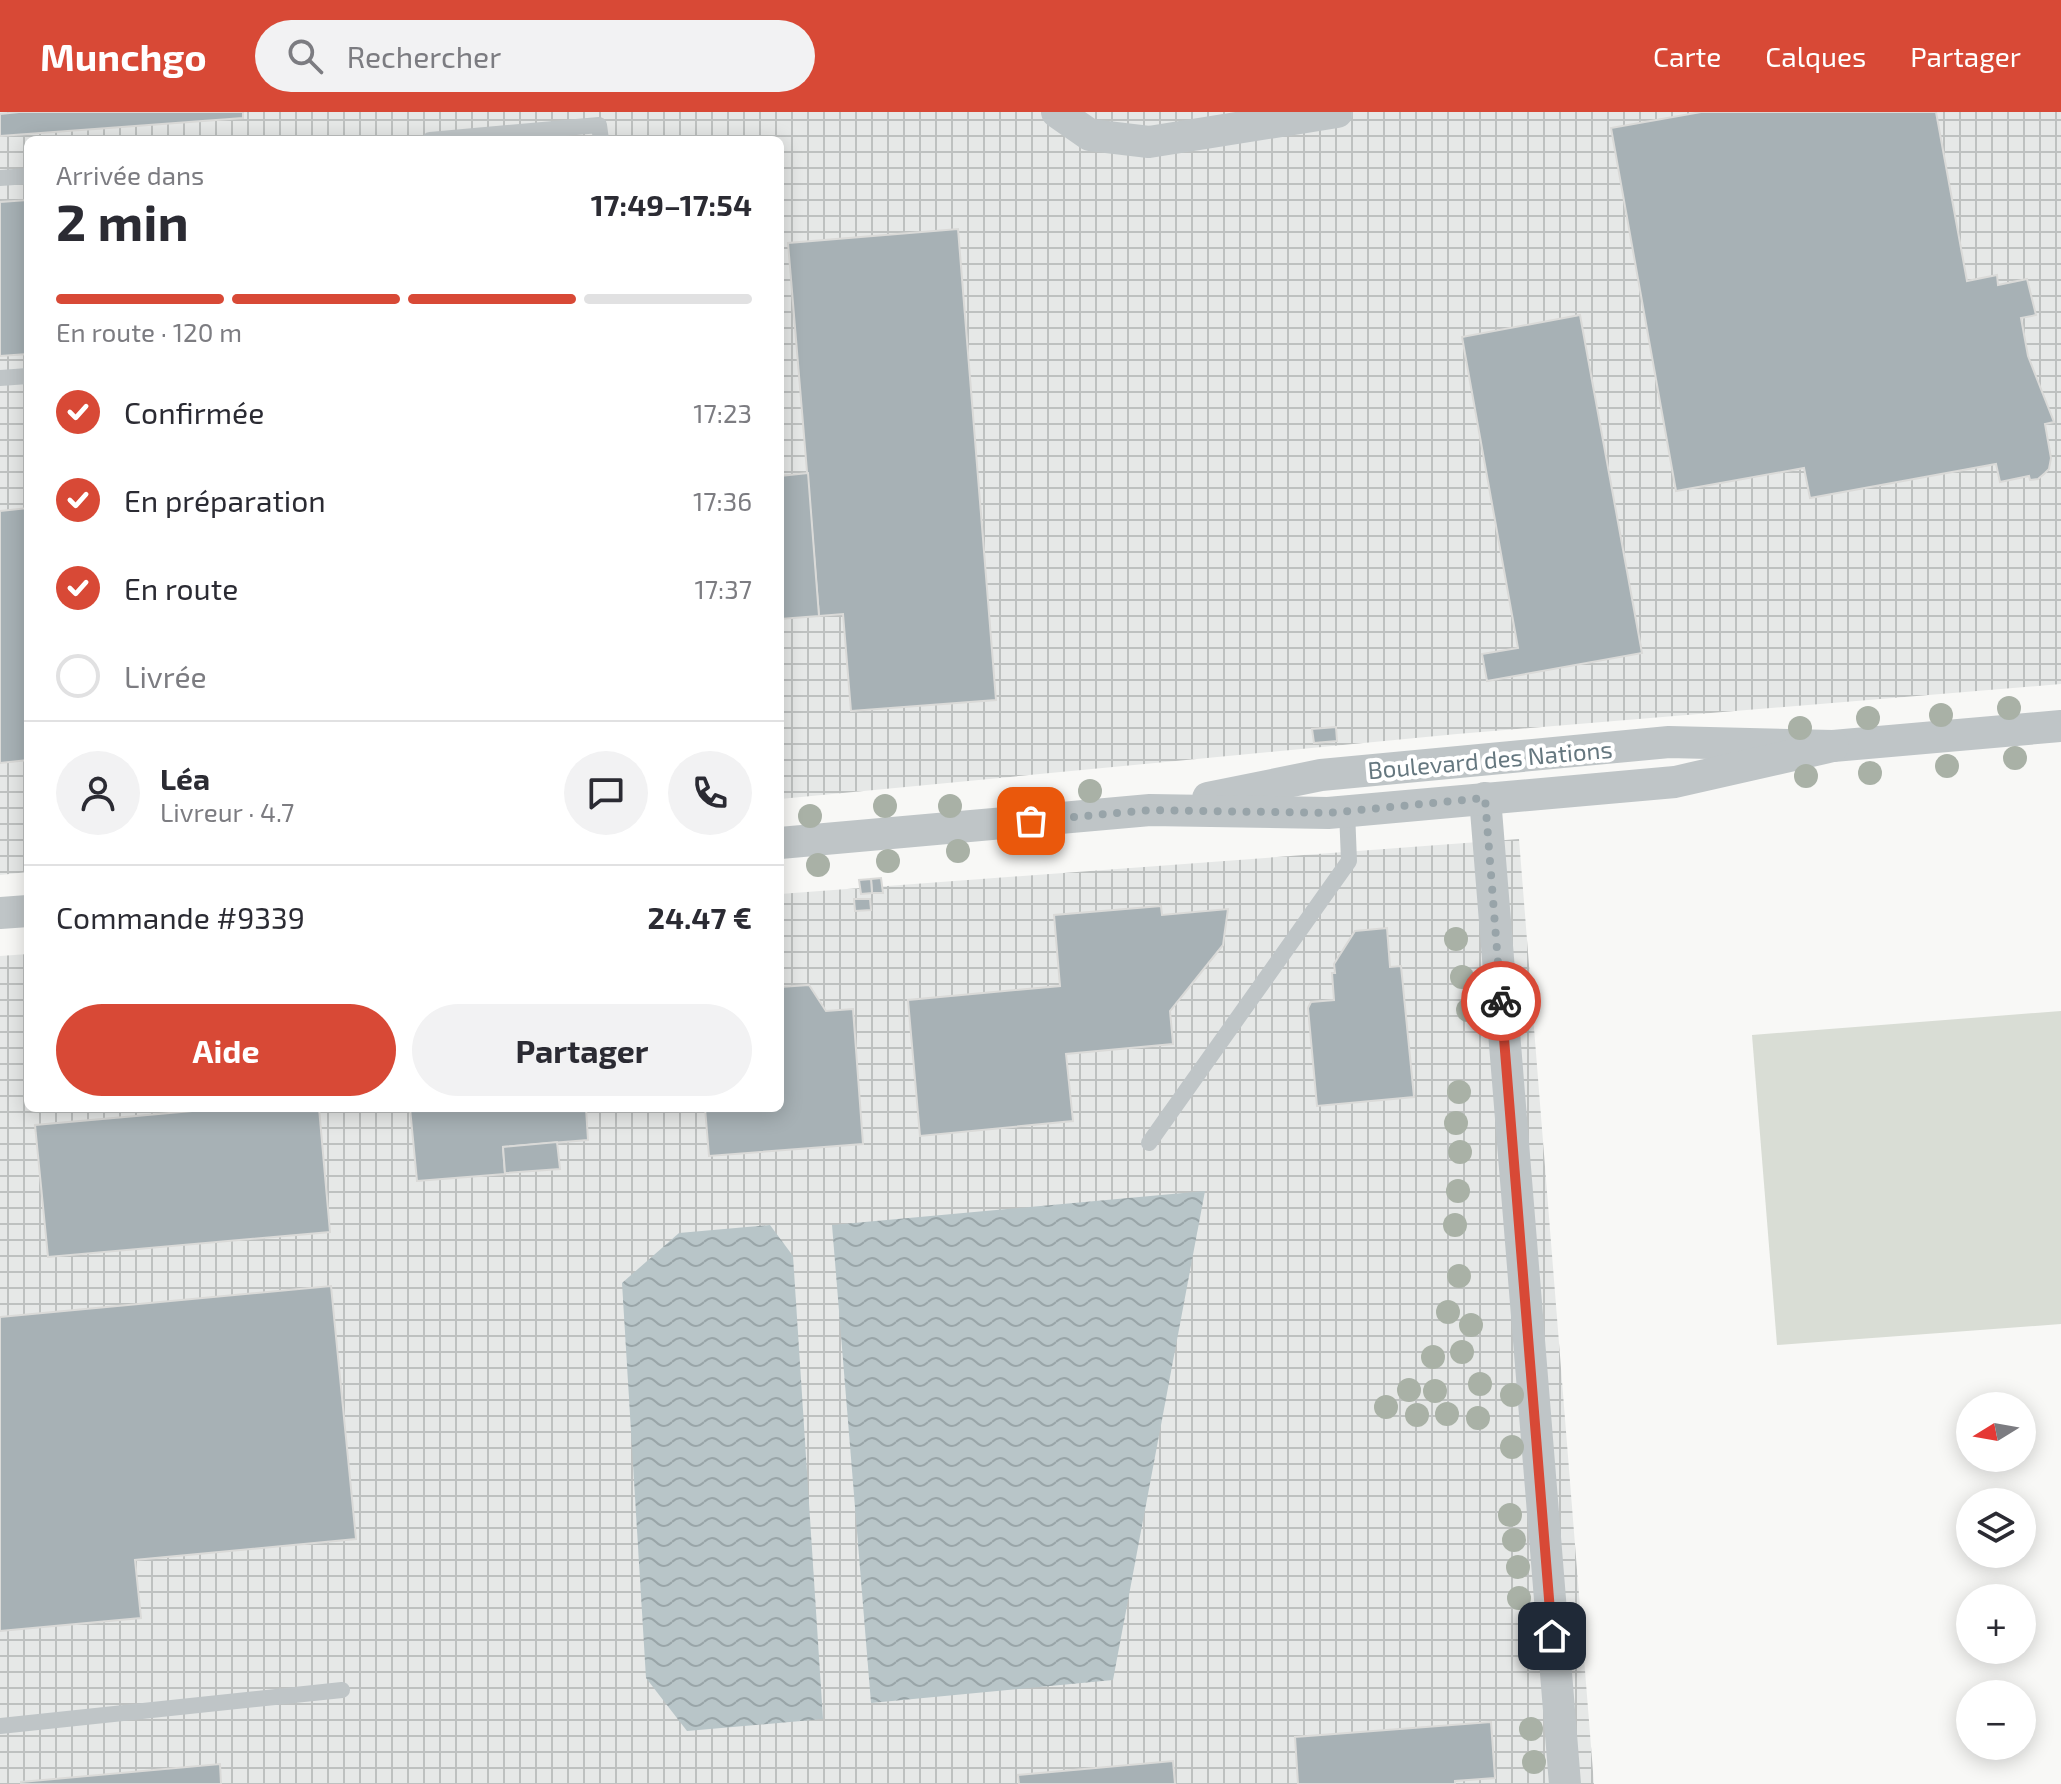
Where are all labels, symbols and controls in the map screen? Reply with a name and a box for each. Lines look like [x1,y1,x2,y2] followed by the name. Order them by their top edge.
[255,20,815,92] search box
[40,33,207,79] text: Munchgo
[283,34,327,78] icon: search
[347,38,501,74] text: Rechercher
[1653,39,1721,73] text: Carte
[1765,39,1866,73] text: Calques
[1910,39,2021,73] text: Partager
[56,159,204,190] text: Arrivée dans
[591,186,752,222] text: 17:49–17:54
[56,189,189,251] text: 2 min
[56,316,242,347] text: En route · 120 m
[56,390,100,434] icon: check
[124,394,264,430] text: Confirmée
[693,397,752,428] text: 17:23
[56,478,100,522] icon: check
[124,482,326,518] text: En préparation
[693,485,752,516] text: 17:36
[56,566,100,610] icon: check
[124,570,238,606] text: En route
[694,573,752,604] text: 17:37
[124,658,207,694] text: Livrée
[1366,734,1614,784] street label: Boulevard des Nations
[56,751,140,835] button: person
[564,751,648,835] button: chat
[668,751,752,835] button: phone
[160,760,210,796] text: Léa
[997,787,1065,855] pin
[160,796,294,827] text: Livreur · 4.7
[1009,799,1053,843] icon: bag
[56,899,305,935] text: Commande #9339
[648,899,752,935] text: 24.47 €
[1461,961,1541,1041] courier
[1479,979,1523,1023] icon: bike
[56,1004,396,1096] button: Aide
[412,1004,752,1096] button: Partager
[1956,1392,2036,1472] north arrow
[1956,1392,2036,1760] map controls
[1956,1488,2036,1568] button: layers
[1956,1584,2036,1664] button: +
[1518,1602,1586,1670] pin
[1530,1614,1574,1658] icon: home
[1956,1680,2036,1760] button: −

